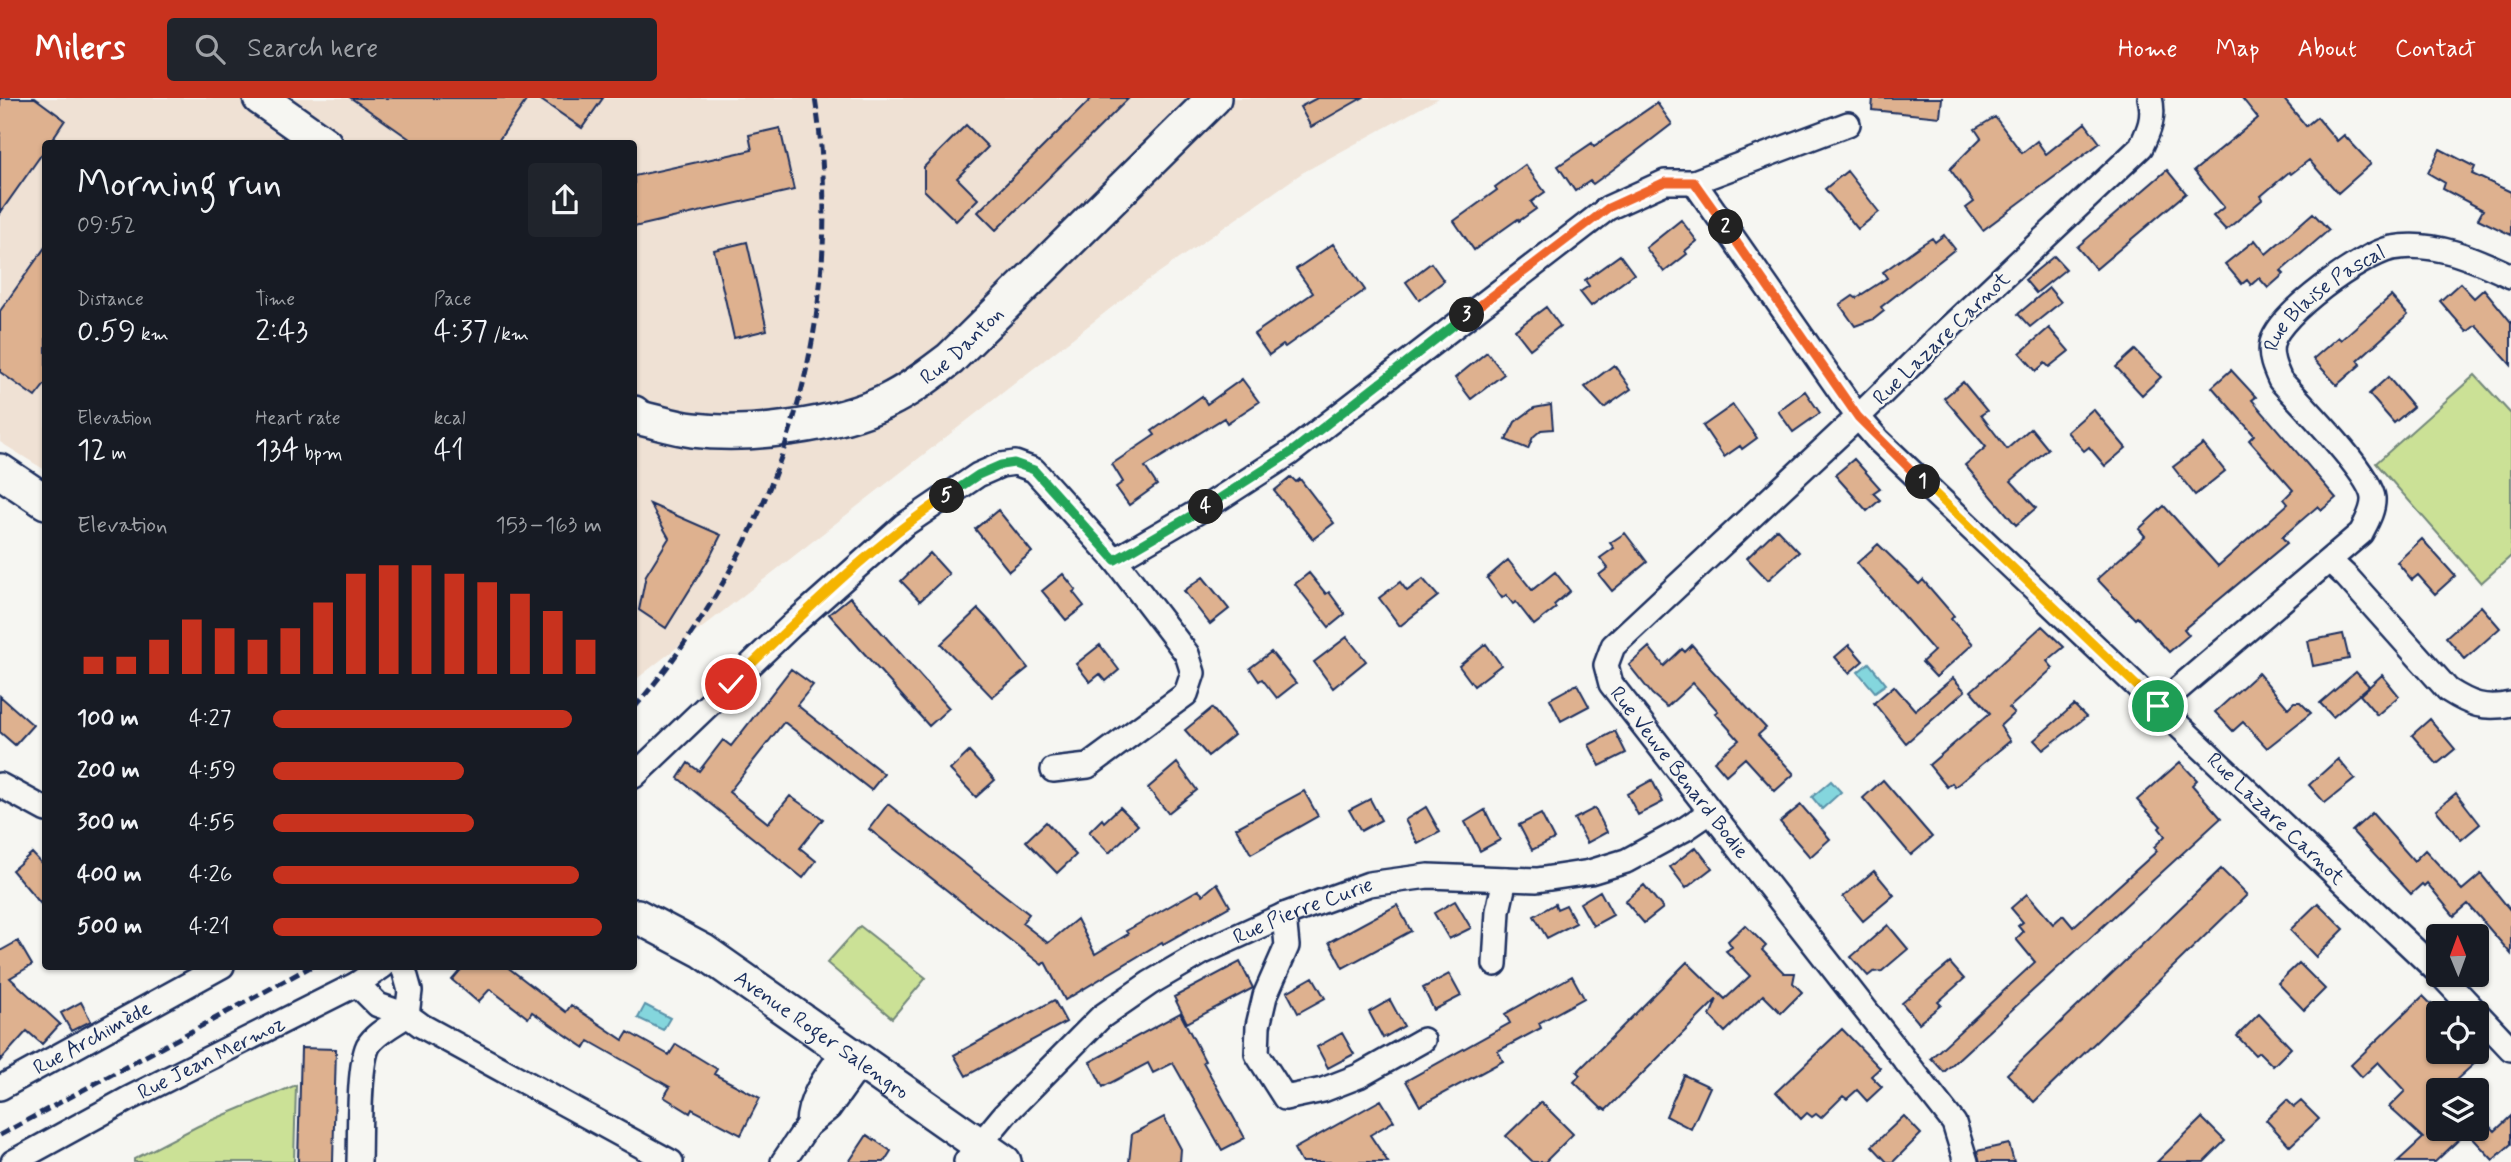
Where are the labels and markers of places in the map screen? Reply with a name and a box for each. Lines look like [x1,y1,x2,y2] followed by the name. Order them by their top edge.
[1708,209,1744,244] pin: 2
[1450,298,1484,332] pin: 3
[1906,464,1940,500] pin: 1
[930,478,964,514] pin: 5
[1188,490,1224,524] pin: 4
[701,654,761,714] pin
[2128,676,2188,736] pin

